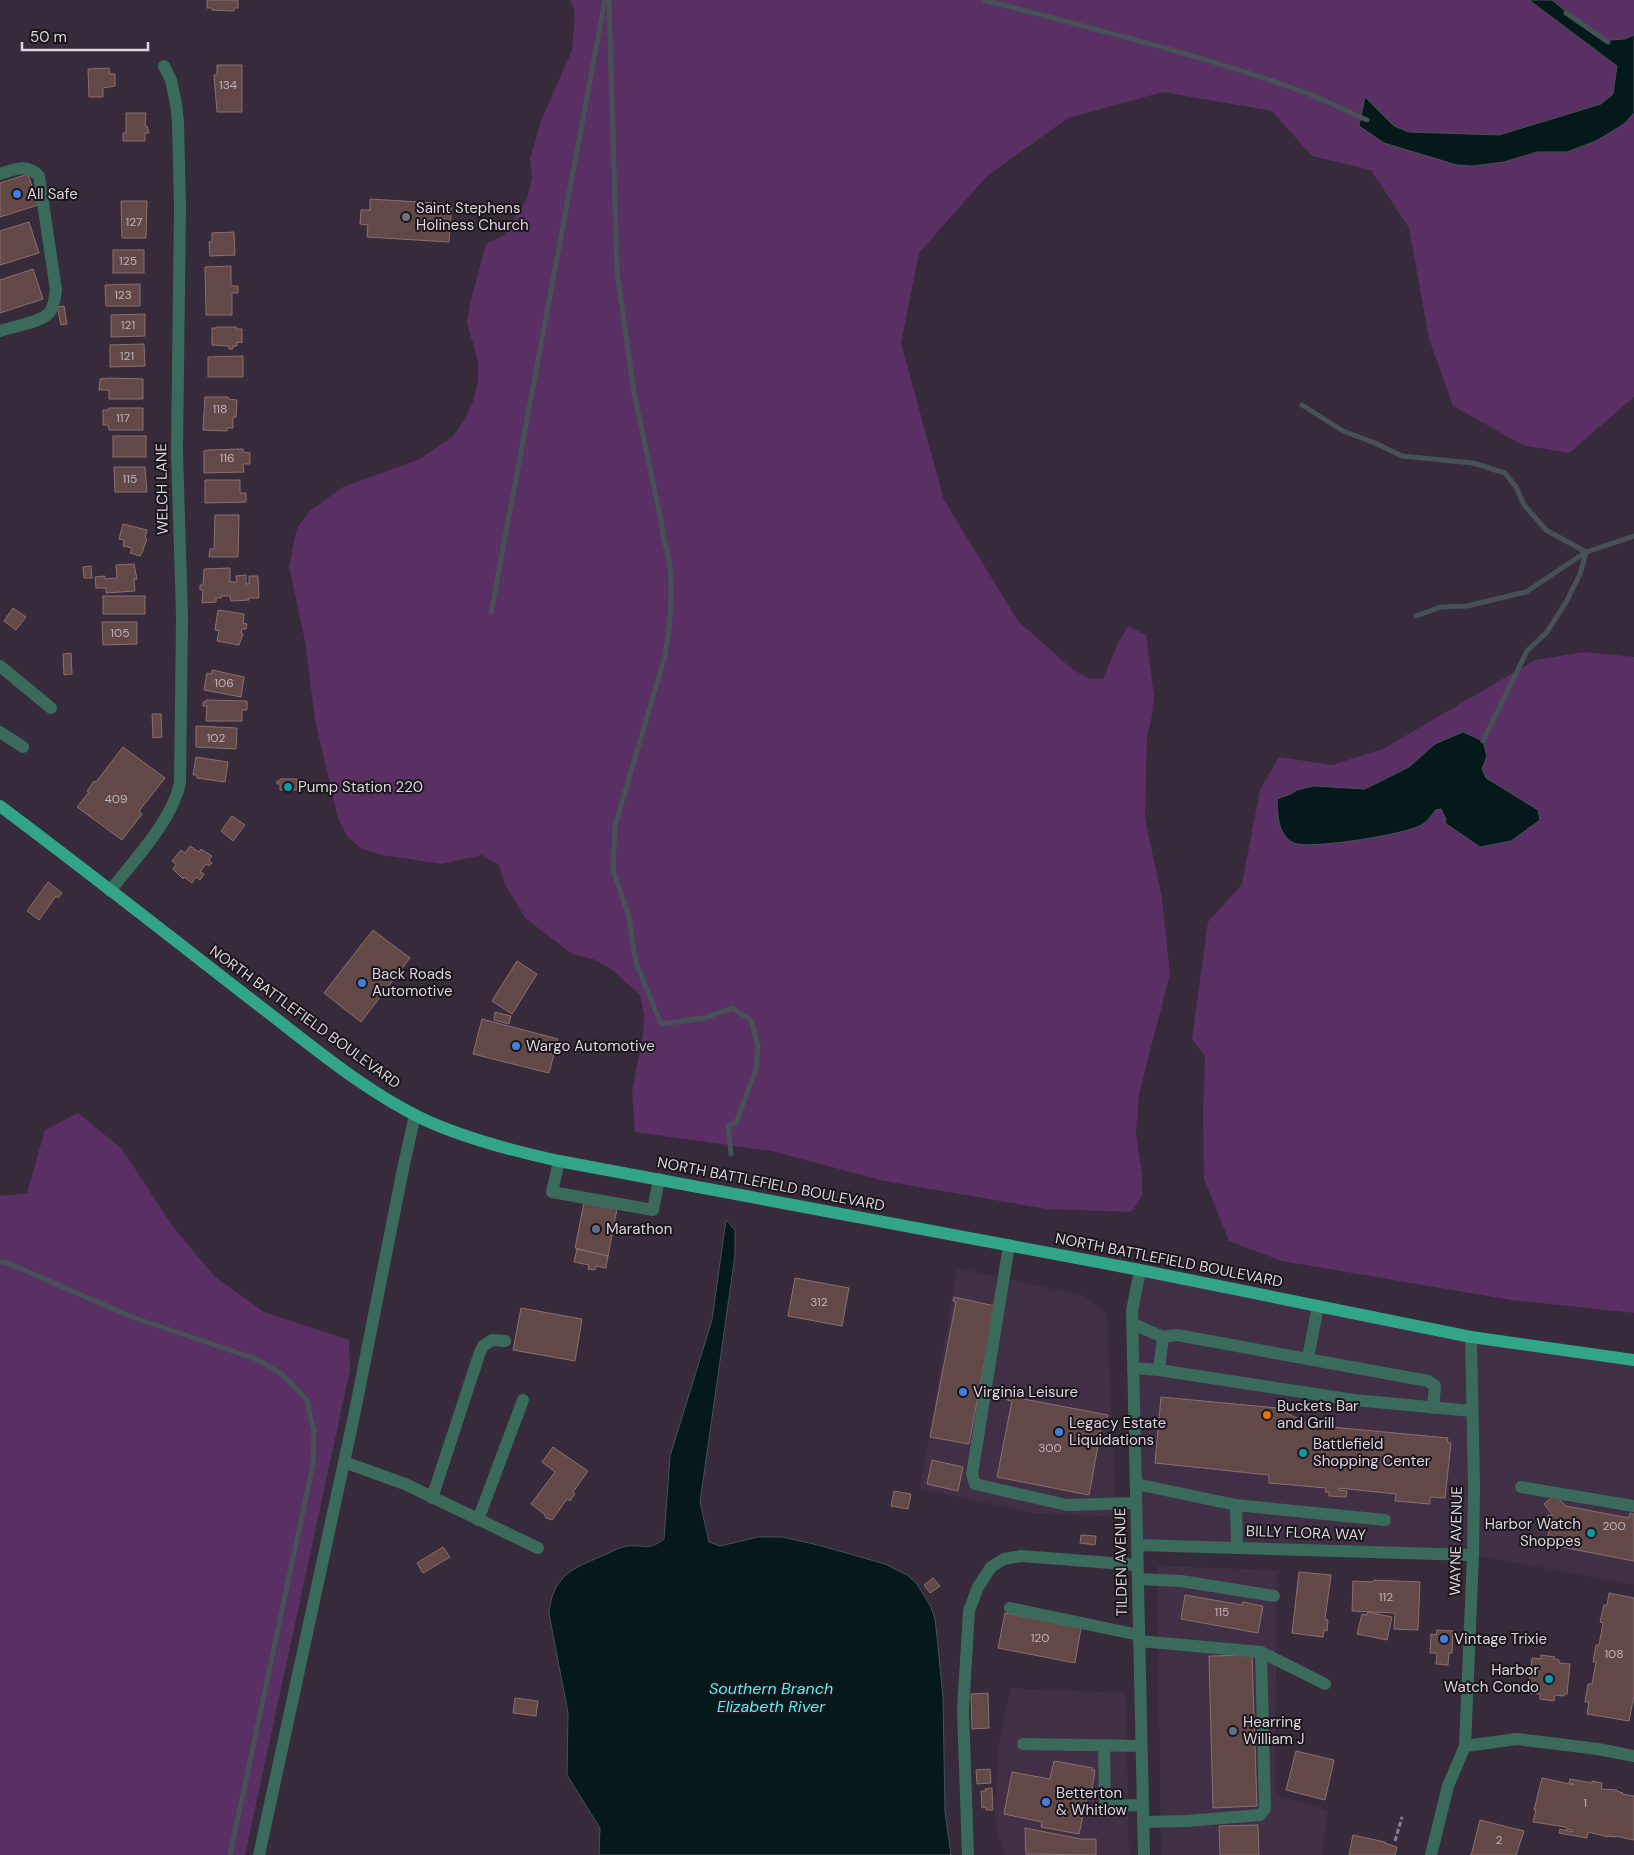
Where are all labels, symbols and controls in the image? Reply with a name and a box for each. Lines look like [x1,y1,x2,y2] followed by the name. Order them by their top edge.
[22,20,149,52] scale bar
[30,27,67,47] text: 50 m
[219,77,237,93] house number: 134
[27,184,78,204] place label: All Safe
[11,188,23,200] marker: All Safe
[416,198,529,235] place label: Saint Stephens Holiness Church
[400,211,412,223] marker: Saint Stephens Holiness Church
[126,214,142,230] house number: 127
[119,253,137,269] house number: 125
[114,287,132,303] house number: 123
[121,317,135,333] house number: 121
[120,348,134,364] house number: 121
[213,401,227,417] house number: 118
[116,410,130,426] house number: 117
[151,443,173,535] street label: WELCH LANE
[219,450,235,466] house number: 116
[123,471,137,487] house number: 115
[110,625,130,641] house number: 105
[214,675,234,691] house number: 106
[207,730,225,746] house number: 102
[298,777,423,797] place label: Pump Station 220
[282,781,294,793] marker: Pump Station 220
[104,791,128,807] house number: 409
[206,941,404,1093] street label: NORTH BATTLEFIELD BOULEVARD
[372,964,452,1001] place label: Back Roads Automotive
[356,977,368,989] marker: Back Roads Automotive
[526,1036,655,1056] place label: Wargo Automotive
[510,1040,522,1052] marker: Wargo Automotive
[656,1152,886,1216] street label: NORTH BATTLEFIELD BOULEVARD
[606,1219,672,1239] place label: Marathon
[590,1223,602,1235] marker: Marathon
[1054,1228,1284,1292] street label: NORTH BATTLEFIELD BOULEVARD
[810,1294,828,1310] house number: 312
[973,1382,1078,1402] place label: Virginia Leisure
[957,1386,969,1398] marker: Virginia Leisure
[1277,1396,1359,1433] place label: Buckets Bar and Grill
[1261,1409,1273,1421] marker: Buckets Bar and Grill
[1069,1413,1166,1450] place label: Legacy Estate Liquidations
[1053,1426,1065,1438] marker: Legacy Estate Liquidations
[1313,1434,1431,1471] place label: Battlefield Shopping Center
[1038,1440,1062,1456] house number: 300
[1297,1447,1309,1459] marker: Battlefield Shopping Center
[1445,1486,1467,1596] street label: WAYNE AVENUE
[1110,1507,1132,1617] street label: TILDEN AVENUE
[1485,1514,1581,1551] place label: Harbor Watch Shoppes
[1602,1518,1626,1534] house number: 200
[1246,1521,1367,1545] street label: BILLY FLORA WAY
[1585,1527,1597,1539] marker: Harbor Watch Shoppes
[1379,1589,1393,1605] house number: 112
[1215,1604,1229,1620] house number: 115
[1454,1629,1547,1649] place label: Vintage Trixie
[1031,1630,1049,1646] house number: 120
[1438,1633,1450,1645] marker: Vintage Trixie
[1604,1646,1624,1662] house number: 108
[1444,1660,1539,1697] place label: Harbor Watch Condo
[1543,1673,1555,1685] marker: Harbor Watch Condo
[709,1678,833,1717] water label: Southern Branch Elizabeth River
[1243,1712,1304,1749] place label: Hearring William J
[1227,1725,1239,1737] marker: Hearring William J
[1056,1783,1128,1820] place label: Betterton & Whitlow
[1583,1795,1587,1811] house number: 1
[1040,1796,1052,1808] marker: Betterton & Whitlow
[1496,1832,1503,1848] house number: 2

